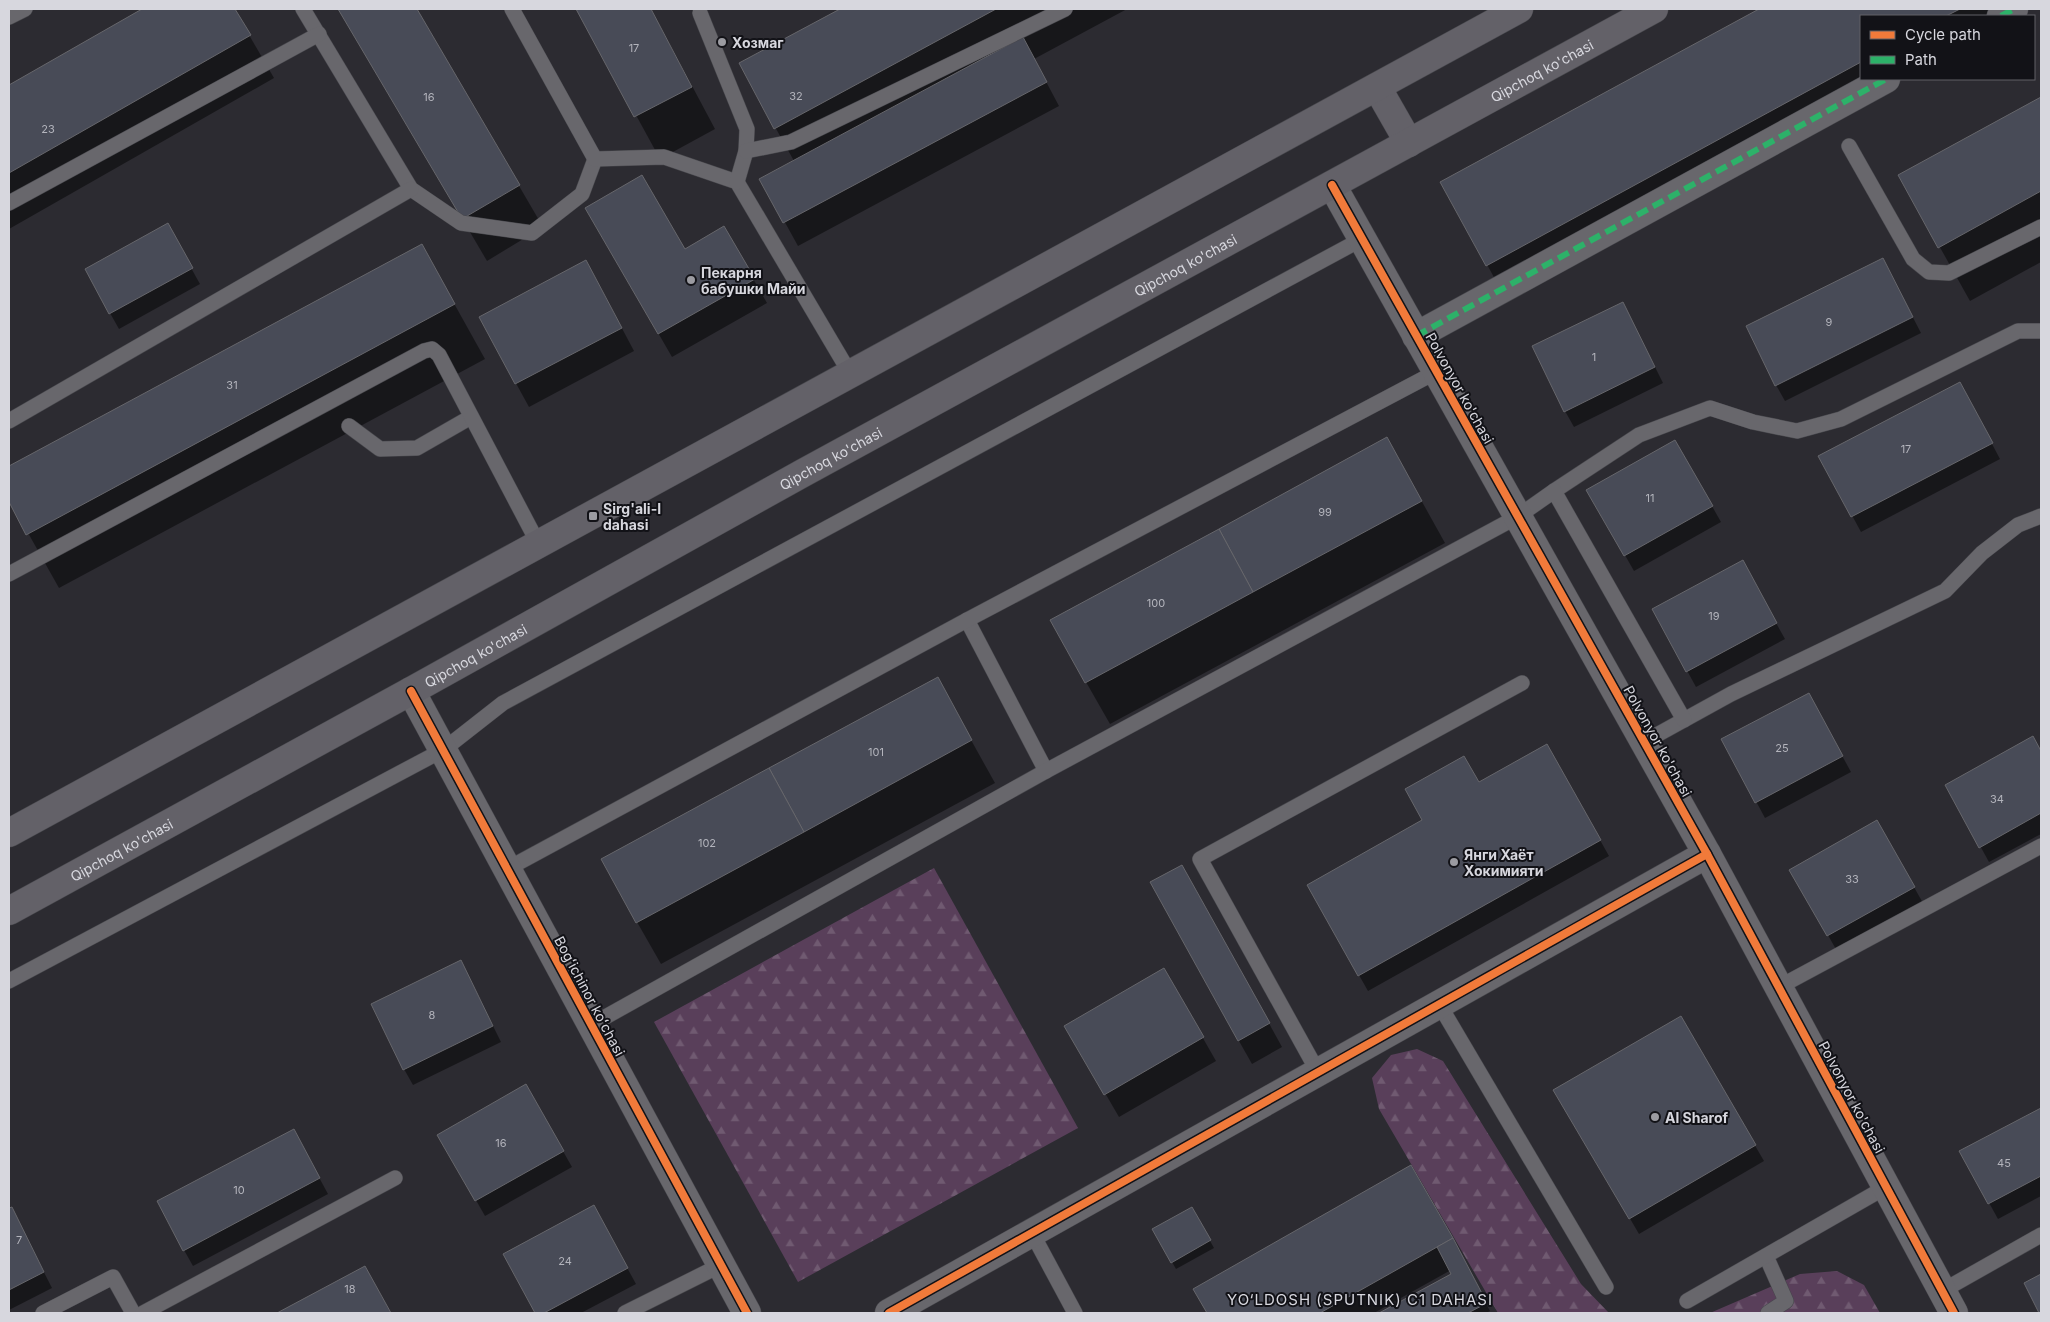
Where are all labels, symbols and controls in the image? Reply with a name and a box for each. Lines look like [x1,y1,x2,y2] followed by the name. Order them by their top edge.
[1860,15,2035,80] legend
[1905,25,1981,44] text: Cycle path
[732,34,784,51] place label: Хозмаг
[1487,35,1596,105] street label: Qipchoq ko'chasi
[716,36,728,48] marker: Хозмаг
[629,41,639,55] house number: 17
[1905,50,1937,69] text: Path
[789,89,803,103] house number: 32
[423,90,435,104] house number: 16
[41,122,55,136] house number: 23
[1131,230,1239,300] street label: Qipchoq ko'chasi
[701,264,805,297] place label: Пекарня бабушки Майи
[685,274,697,286] marker: Пекарня бабушки Майи
[1826,315,1833,329] house number: 9
[1422,329,1498,447] street label: Polvonyor ko'chasi
[1592,350,1596,364] house number: 1
[226,378,238,392] house number: 31
[776,423,885,493] street label: Qipchoq ko'chasi
[1901,442,1911,456] house number: 17
[1646,491,1654,505] house number: 11
[603,500,661,533] place label: Sirg'ali-I dahasi
[1318,505,1332,519] house number: 99
[587,510,599,522] marker: Sirg'ali-I dahasi
[1147,596,1165,610] house number: 100
[1708,609,1720,623] house number: 19
[421,620,530,690] street label: Qipchoq ko'chasi
[1620,682,1696,800] street label: Polvonyor ko'chasi
[1775,741,1789,755] house number: 25
[868,745,884,759] house number: 101
[1990,792,2004,806] house number: 34
[67,815,176,884] street label: Qipchoq ko'chasi
[698,836,716,850] house number: 102
[1464,846,1544,879] place label: Янги Хаёт Хокимияти
[1448,856,1460,868] marker: Янги Хаёт Хокимияти
[1845,872,1859,886] house number: 33
[551,933,629,1059] street label: Bogʻichinor koʻchasi
[429,1008,436,1022] house number: 8
[1815,1038,1889,1156] street label: Polvonyor ko'chasi
[1665,1109,1729,1126] place label: Al Sharof
[1649,1111,1661,1123] marker: Al Sharof
[495,1136,507,1150] house number: 16
[1997,1156,2011,1170] house number: 45
[233,1183,245,1197] house number: 10
[16,1233,22,1247] house number: 7
[558,1254,572,1268] house number: 24
[344,1282,356,1296] house number: 18
[1227,1290,1493,1309] district label: YO‘LDOSH (SPUTNIK) C1 DAHASI

